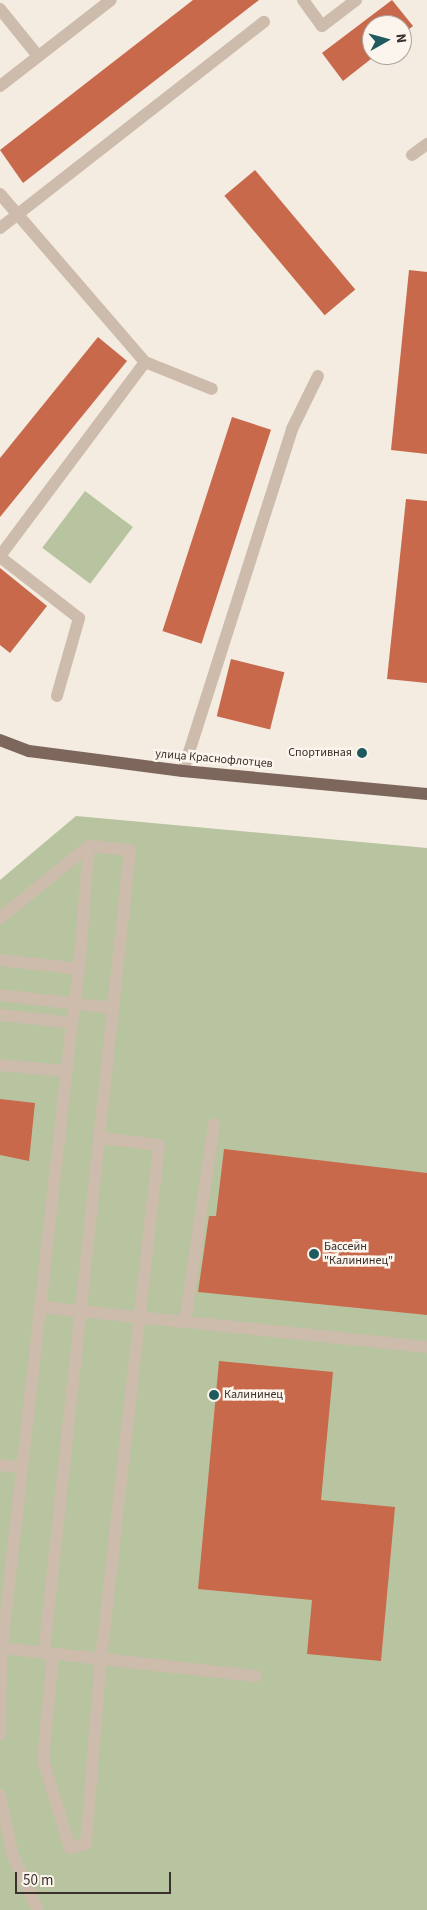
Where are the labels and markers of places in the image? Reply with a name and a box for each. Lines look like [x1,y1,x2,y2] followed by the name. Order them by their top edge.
[288,746,352,760] place label: Спортивная
[356,747,368,759] marker: Спортивная
[324,1240,393,1268] place label: Бассейн "Калининец"
[308,1248,320,1260] marker: Бассейн "Калининец"
[224,1388,283,1402] place label: Калининец
[208,1389,220,1401] marker: Калининец

